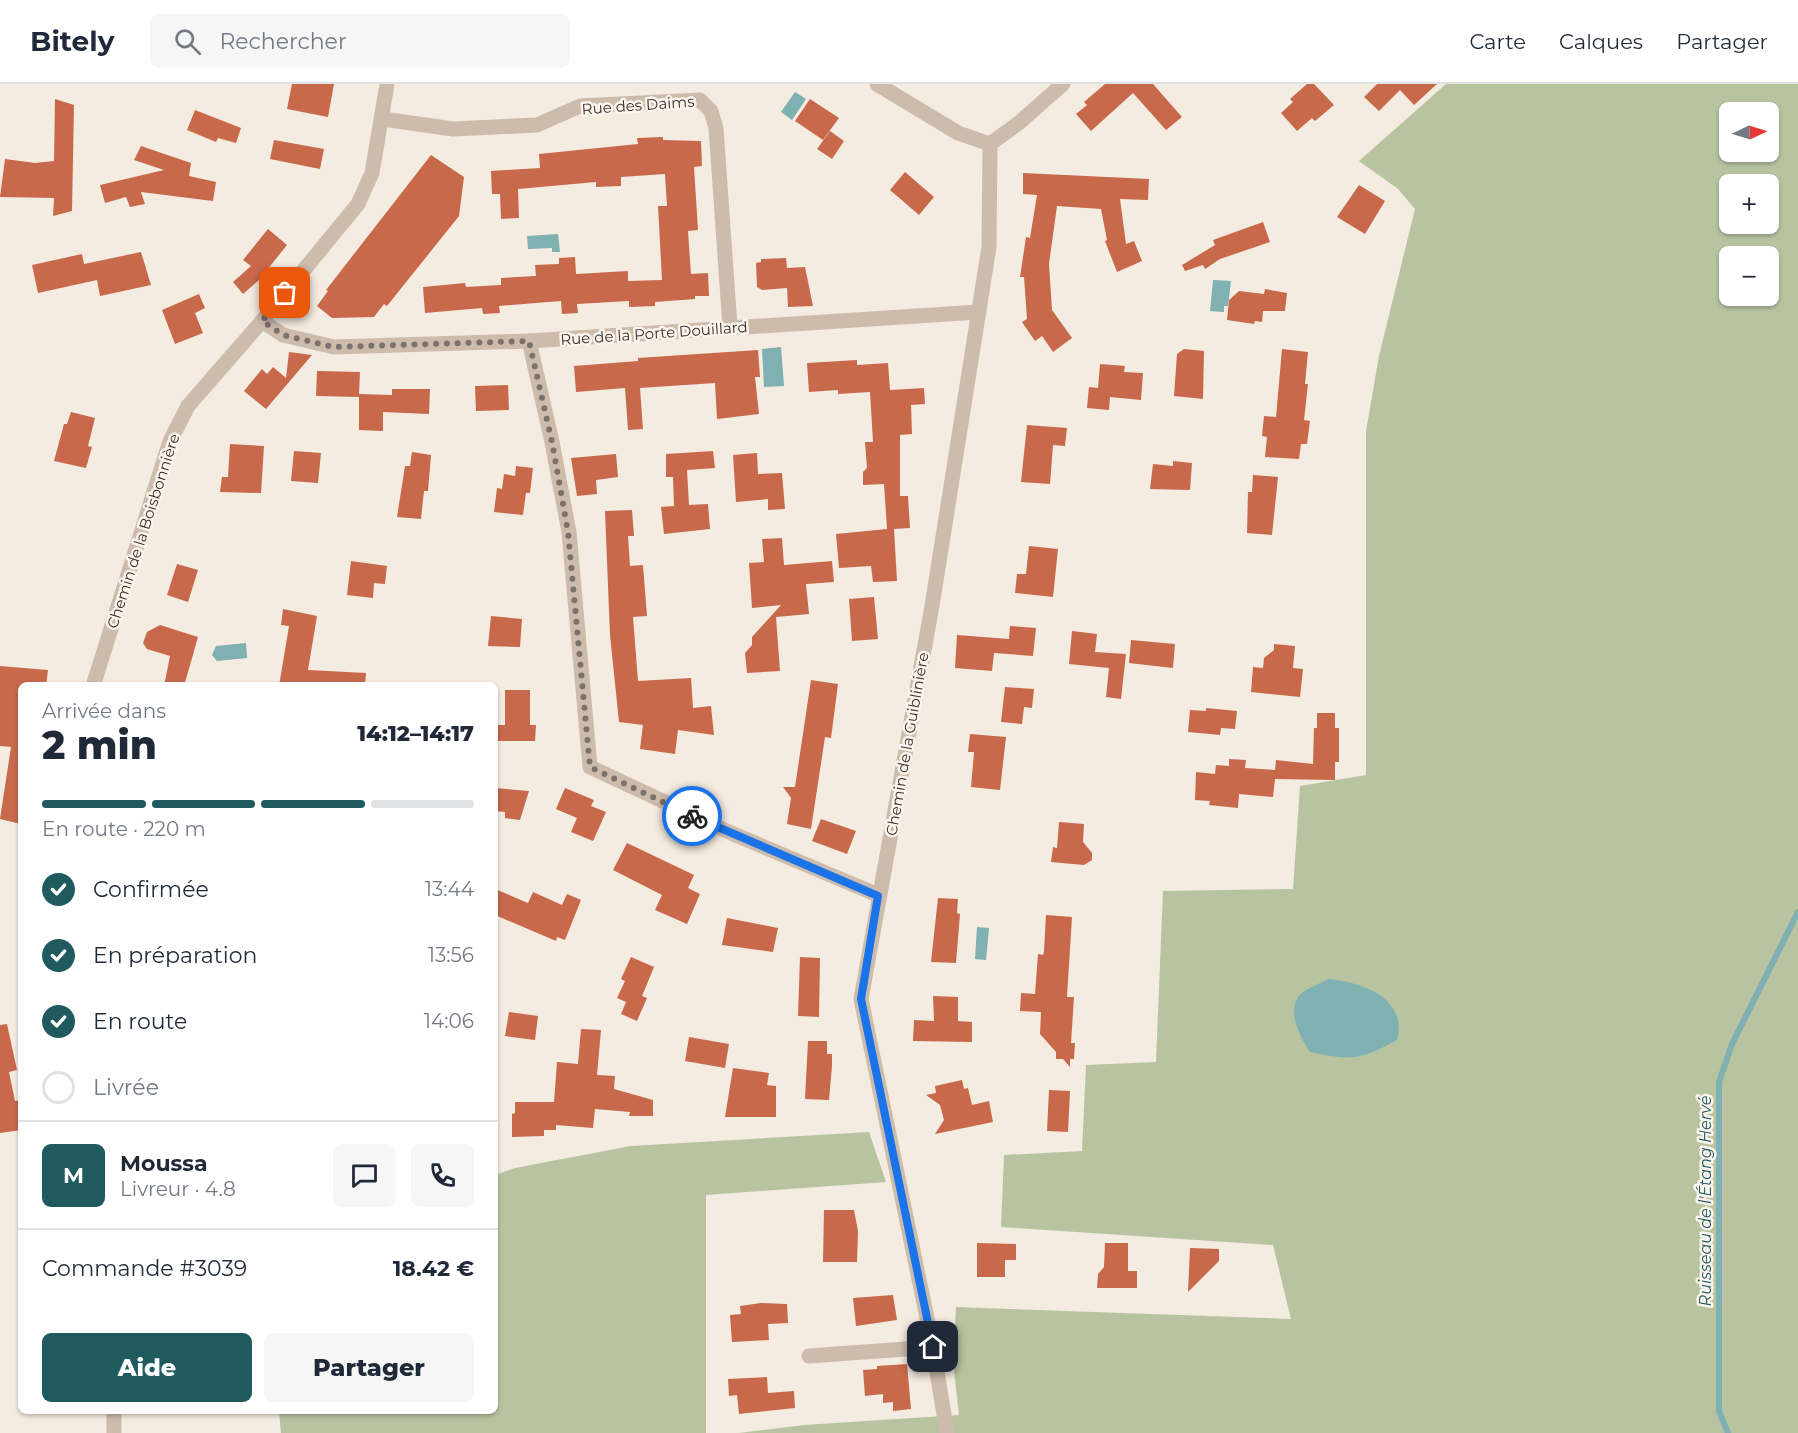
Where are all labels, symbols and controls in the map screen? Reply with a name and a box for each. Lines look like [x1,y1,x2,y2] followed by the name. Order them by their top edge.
[150,14,570,68] search box
[30,24,114,58] text: Bitely
[171,25,204,58] icon: search
[219,28,347,55] text: Rechercher
[1469,29,1526,54] text: Carte
[1559,29,1643,54] text: Calques
[1676,29,1768,54] text: Partager
[581,92,695,118] street label: Rue des Daims
[1719,102,1779,162] north arrow
[1719,102,1779,306] map controls
[1719,174,1779,234] button: +
[1719,246,1779,306] button: −
[259,267,310,318] pin
[268,276,301,309] icon: bag
[560,317,748,349] street label: Rue de la Porte Douillard
[102,431,184,631] street label: Chemin de la Boisbonnière
[882,651,932,837] street label: Chemin de la Guiblinière
[42,699,166,723] text: Arrivée dans
[357,720,474,747] text: 14:12–14:17
[42,721,157,769] text: 2 min
[662,786,722,846] courier
[676,800,709,833] icon: bike
[42,817,206,841] text: En route · 220 m
[42,873,75,906] icon: check
[93,876,209,903] text: Confirmée
[425,877,474,901] text: 13:44
[42,939,75,972] icon: check
[93,942,257,969] text: En préparation
[428,943,474,967] text: 13:56
[42,1005,75,1038] icon: check
[93,1008,187,1035] text: En route
[424,1009,474,1033] text: 14:06
[93,1074,159,1101] text: Livrée
[1696,1096,1715,1306] water label: Ruisseau de l'Étang Hervé
[333,1144,396,1207] button: chat
[411,1144,474,1207] button: phone
[120,1150,207,1177] text: Moussa
[63,1162,84,1189] text: M
[120,1177,236,1201] text: Livreur · 4.8
[42,1255,247,1282] text: Commande #3039
[393,1255,474,1282] text: 18.42 €
[907,1321,958,1372] pin
[916,1330,949,1363] icon: home
[42,1333,252,1402] button: Aide
[264,1333,474,1402] button: Partager

